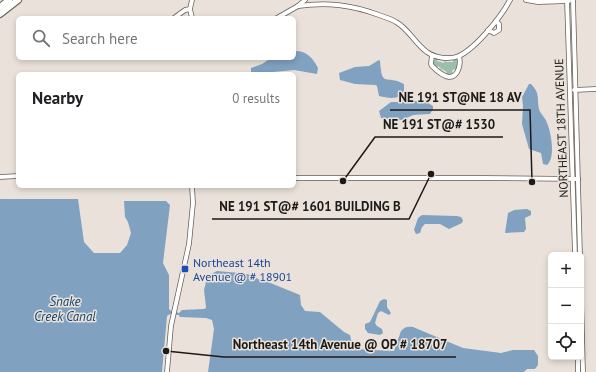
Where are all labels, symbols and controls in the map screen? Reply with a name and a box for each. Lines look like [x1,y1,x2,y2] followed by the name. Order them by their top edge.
[16,16,296,60] search box
[30,27,52,49] icon: search
[62,29,138,48] text: Search here
[551,58,571,198] street label: NORTHEAST 18TH AVENUE
[390,85,530,110] callout: NE 191 ST@NE 18 AV
[32,87,83,109] text: Nearby
[399,89,522,106] text: NE 191 ST@NE 18 AV
[232,90,280,107] text: 0 results
[375,112,503,137] callout: NE 191 ST@# 1530
[383,116,495,133] text: NE 191 ST@# 1530
[212,194,409,219] callout: NE 191 ST@# 1601 BUILDING B
[219,198,401,215] text: NE 191 ST@# 1601 BUILDING B
[548,252,584,360] map controls
[548,252,584,288] button: +
[193,255,292,284] place label: Northeast 14th Avenue @ # 18901
[180,264,190,274] marker: Northeast 14th Avenue @ # 18901
[548,288,584,324] button: −
[34,293,96,325] water label: Snake Creek Canal
[548,324,584,360] button: locate
[224,332,456,357] callout: Northeast 14th Avenue @ OP # 18707
[233,336,447,353] text: Northeast 14th Avenue @ OP # 18707

